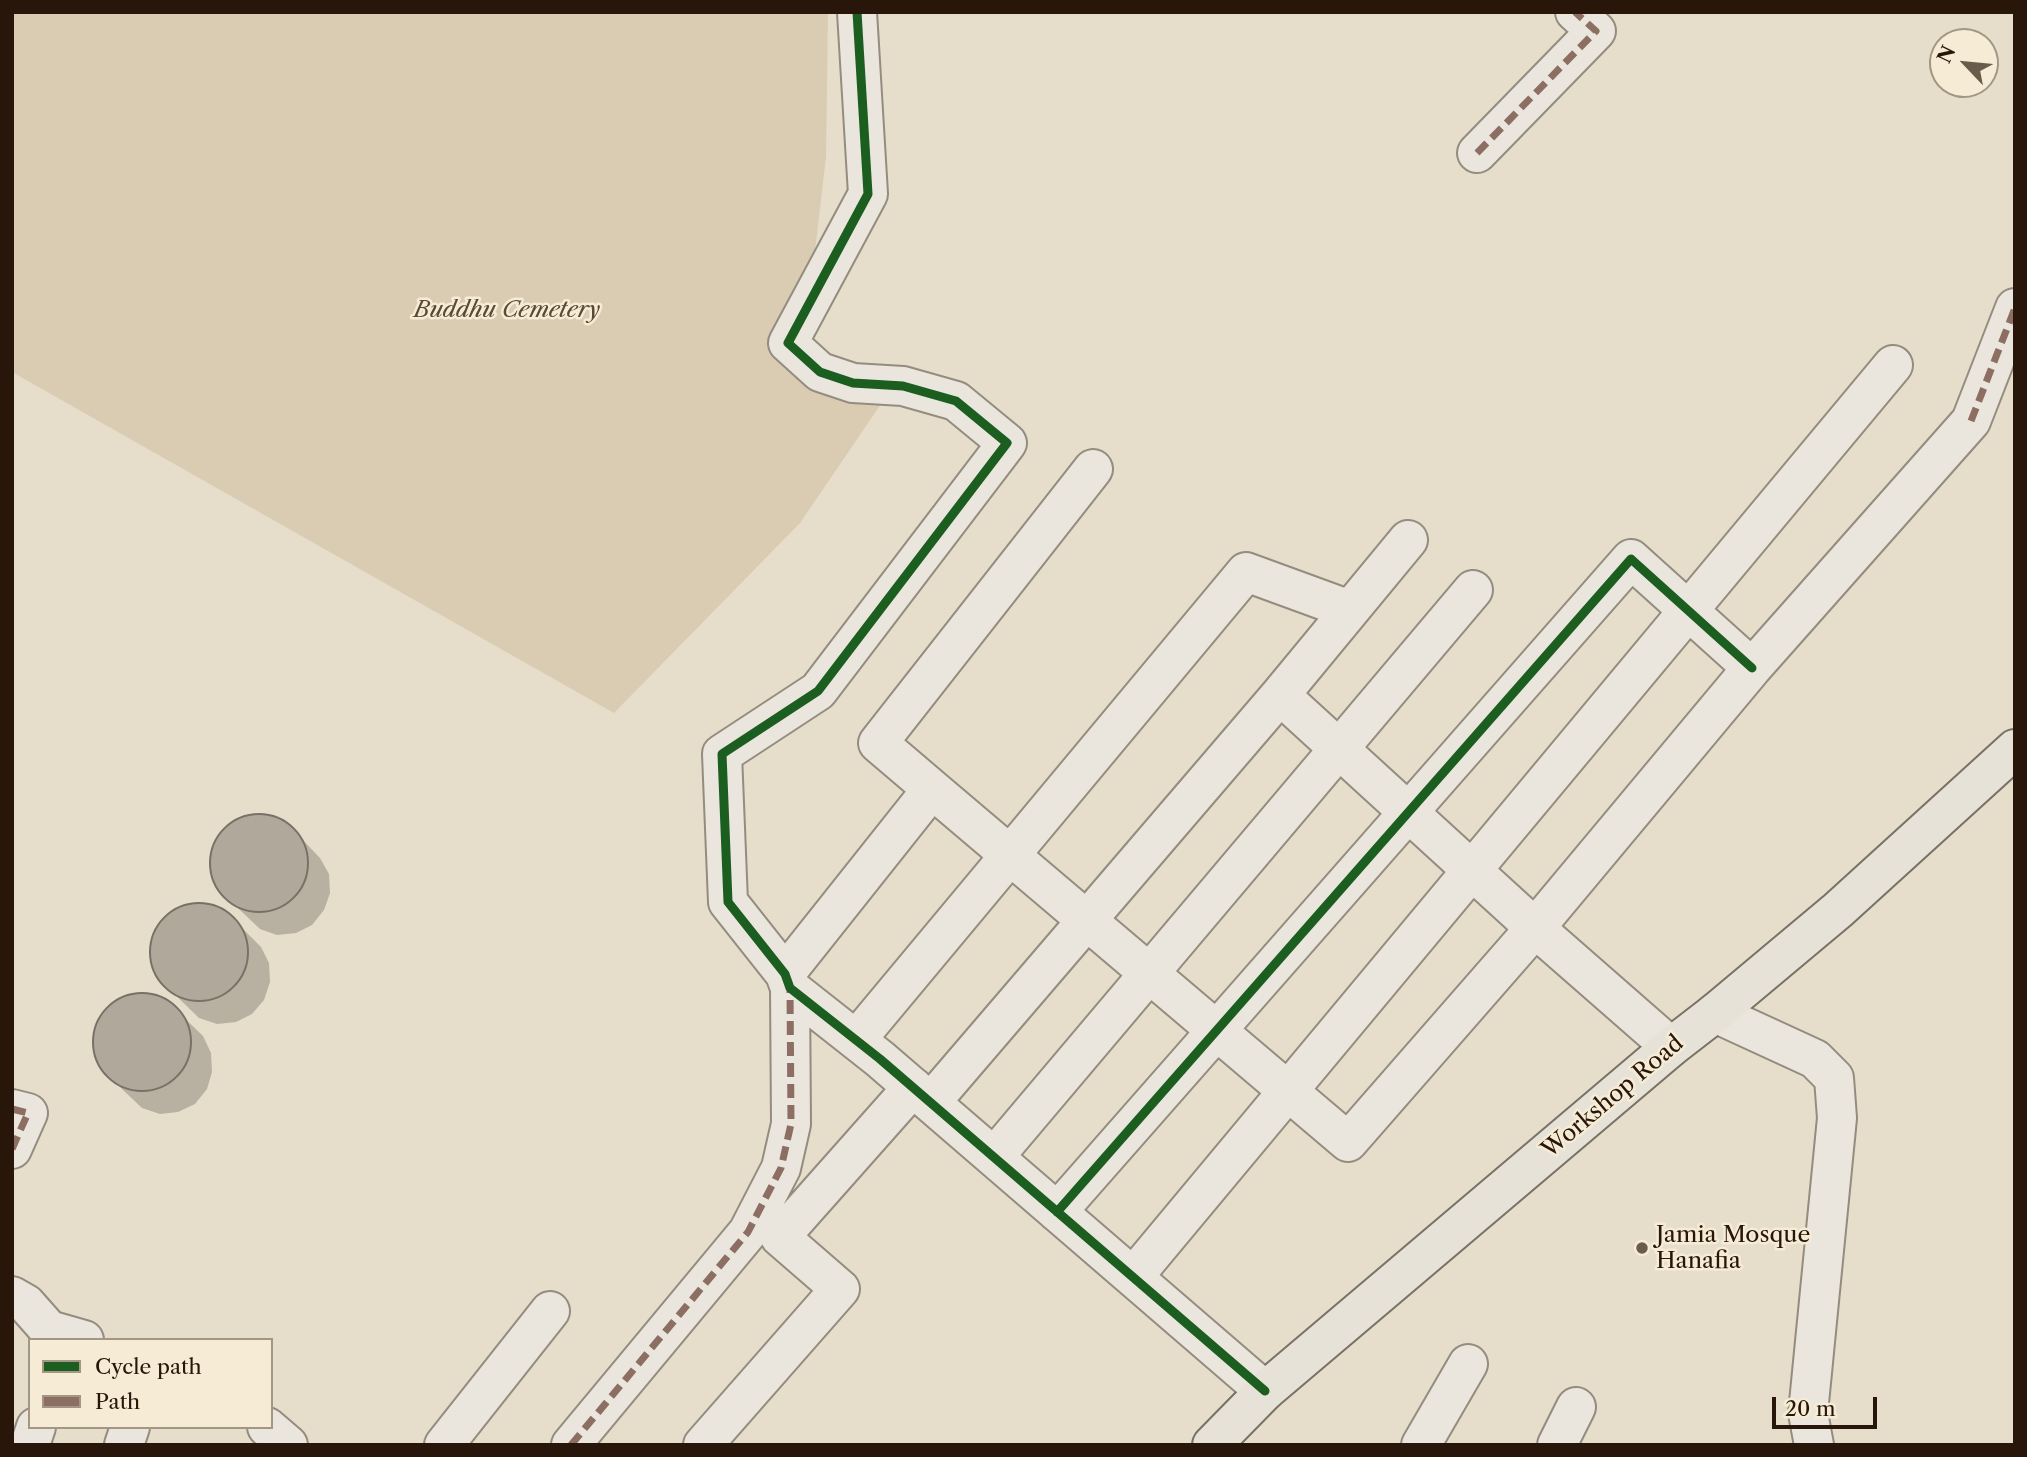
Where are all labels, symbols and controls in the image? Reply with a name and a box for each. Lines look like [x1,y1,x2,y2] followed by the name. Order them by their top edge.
[1929,28,1999,98] north arrow
[1933,42,1960,67] text: N
[414,296,600,324] park label: Buddhu Cemetery
[1537,1030,1689,1164] street label: Workshop Road
[1656,1221,1810,1275] place label: Jamia Mosque Hanafia
[1634,1240,1650,1256] marker: Jamia Mosque Hanafia
[28,1338,273,1429] legend
[95,1354,202,1379] text: Cycle path
[1775,1384,1880,1428] scale bar
[95,1389,140,1414] text: Path
[1785,1396,1836,1421] text: 20 m

